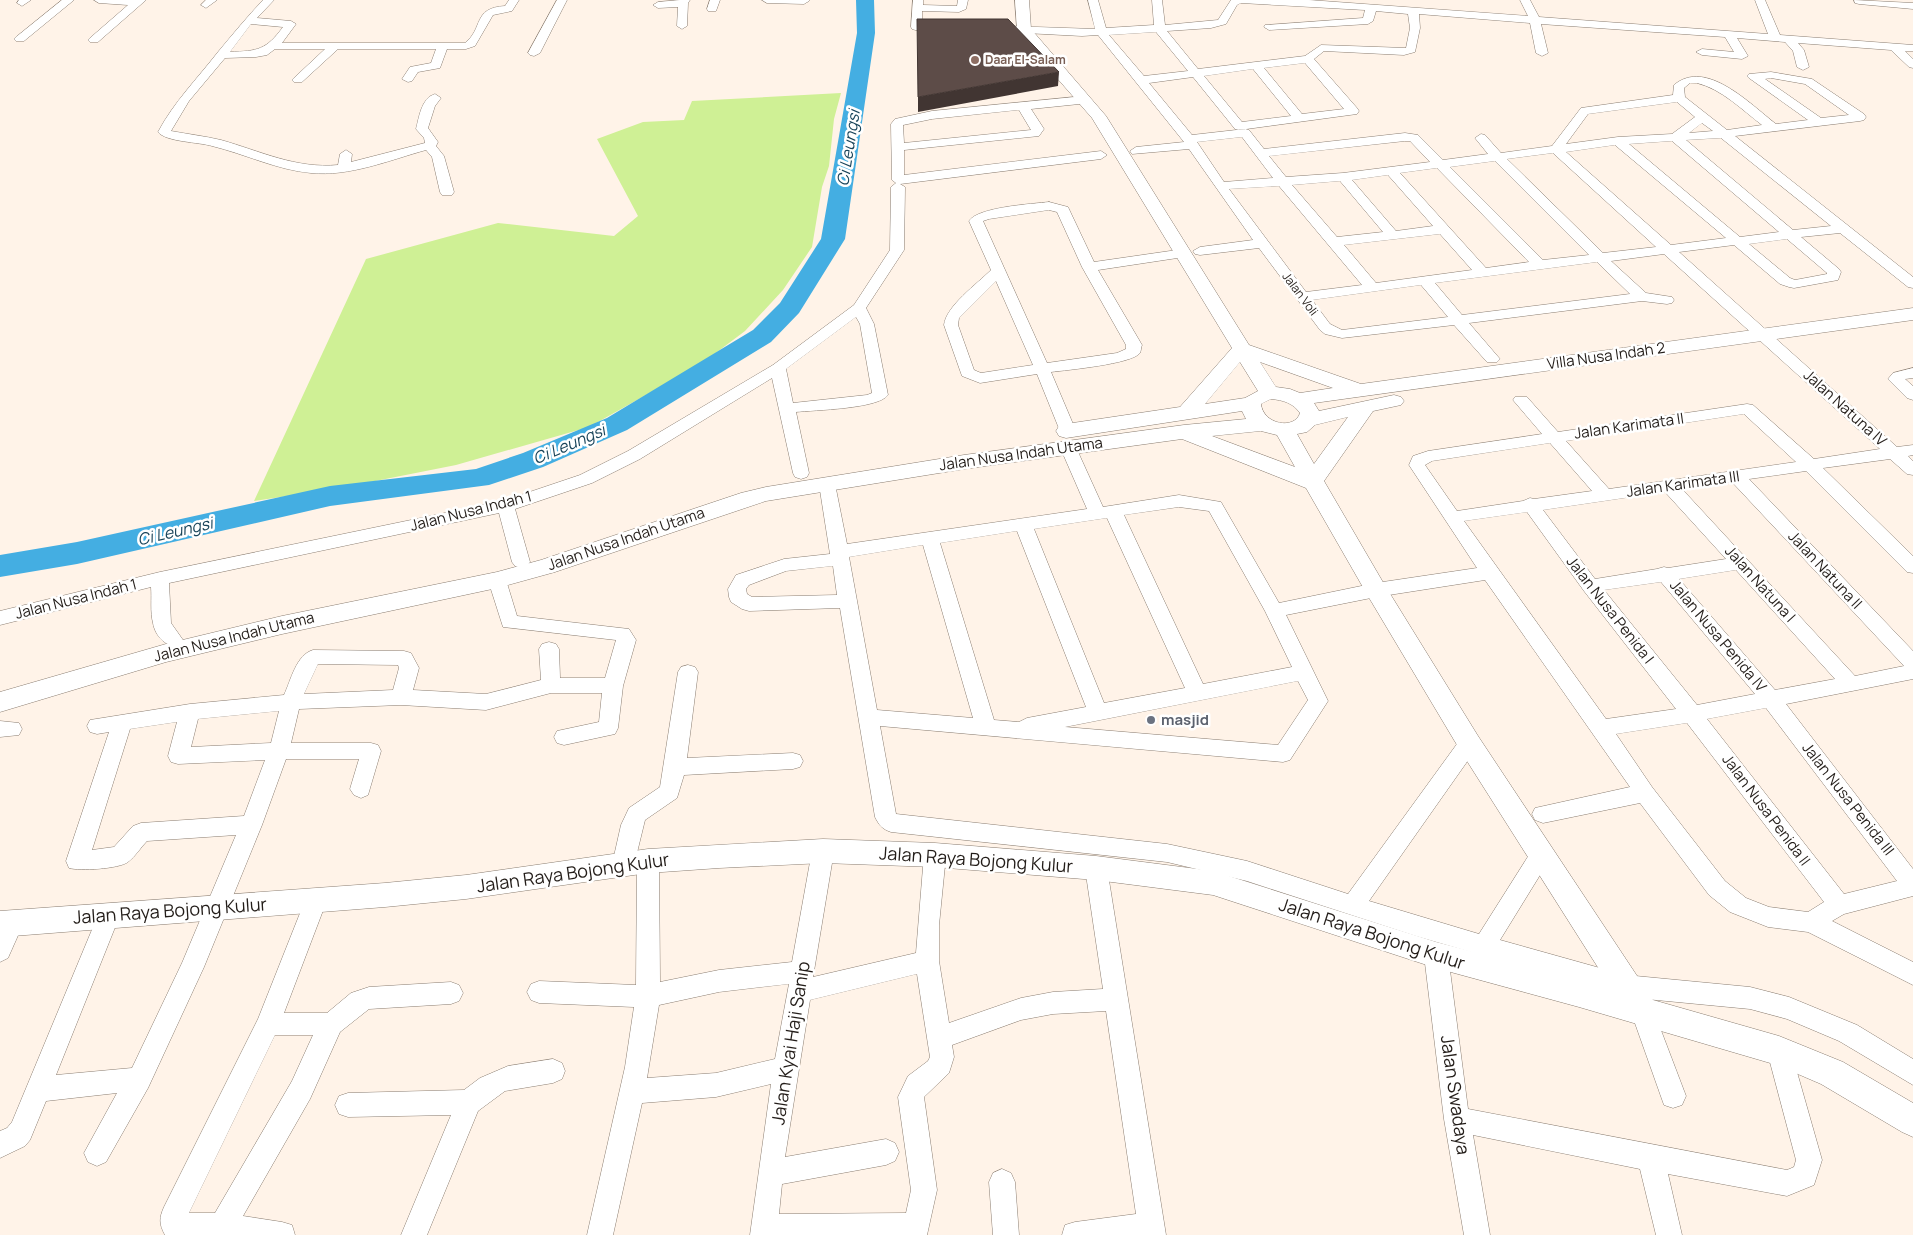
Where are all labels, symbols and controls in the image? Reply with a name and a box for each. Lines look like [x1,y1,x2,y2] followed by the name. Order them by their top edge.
[985,51,1066,68] place label: Daar El-Salam
[969,54,981,66] marker: Daar El-Salam
[831,106,865,188] water label: Ci Leungsi
[1278,268,1322,319] street label: Jalan Voli
[1546,337,1666,374] street label: Villa Nusa Indah 2
[1799,365,1892,451] street label: Jalan Natuna IV
[1573,407,1685,444] street label: Jalan Karimata II
[529,418,611,469] water label: Ci Leungsi
[938,432,1104,475] street label: Jalan Nusa Indah Utama
[1625,465,1741,502] street label: Jalan Karimata III
[408,485,534,536] street label: Jalan Nusa Indah 1
[544,502,707,575] street label: Jalan Nusa Indah Utama
[135,511,217,550] water label: Ci Leungsi
[1784,526,1867,613] street label: Jalan Natuna II
[1720,541,1800,626] street label: Jalan Natuna I
[1562,552,1659,668] street label: Jalan Nusa Penida I
[13,573,139,624] street label: Jalan Nusa Indah 1
[1665,575,1771,696] street label: Jalan Nusa Penida IV
[151,606,316,667] street label: Jalan Nusa Indah Utama
[1161,709,1209,730] place label: masjid
[1145,714,1157,726] marker: masjid
[1798,738,1899,860] street label: Jalan Nusa Penida III
[1718,750,1815,870] street label: Jalan Nusa Penida II
[878,840,1074,878] street label: Jalan Raya Bojong Kulur
[475,847,671,897] street label: Jalan Raya Bojong Kulur
[72,891,268,929] street label: Jalan Raya Bojong Kulur
[1276,892,1469,975] street label: Jalan Raya Bojong Kulur
[765,960,815,1126] street label: Jalan Kyai Haji Sanip
[1436,1034,1476,1156] street label: Jalan Swadaya

